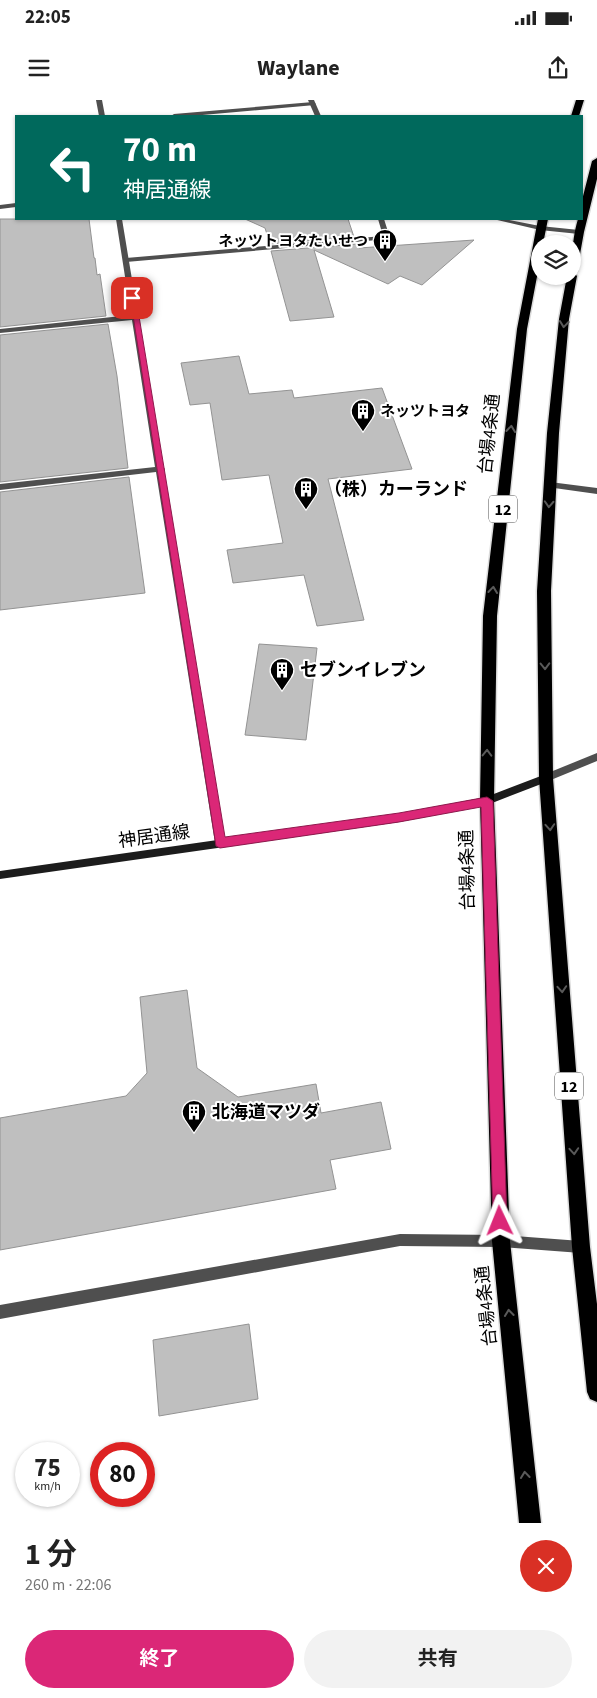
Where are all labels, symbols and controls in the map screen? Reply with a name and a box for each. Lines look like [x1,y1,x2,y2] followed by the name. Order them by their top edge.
[25,4,71,31] text: 22:05
[257,52,340,84] text: Waylane
[25,54,53,82] icon: menu
[544,54,572,82] icon: share
[123,125,197,175] text: 70 m
[40,135,105,200] icon: left
[123,174,211,206] text: 神居通線
[372,228,398,262] building icon: ネッツトヨタたいせつ
[218,231,368,252] place label: ネッツトヨタたいせつ
[531,235,581,285] map controls
[531,235,581,285] button: layers
[111,277,153,319] pin
[118,284,146,312] icon: arrive
[559,321,570,329] one-way arrow
[473,392,506,476] street label: 台場4条通
[350,398,376,432] building icon: ネッツトヨタ
[380,401,470,422] place label: ネッツトヨタ
[505,424,516,432] one-way arrow
[293,476,319,510] building icon: （株）カーランド
[324,477,468,502] place label: （株）カーランド
[489,496,517,522] road number: 12
[543,500,554,508] one-way arrow
[487,586,498,594] one-way arrow
[269,657,295,691] building icon: セブンイレブン
[300,658,426,683] place label: セブンイレブン
[540,662,550,670] one-way arrow
[482,748,492,756] one-way arrow
[117,819,191,854] street label: 神居通線
[544,823,555,831] one-way arrow
[454,829,481,911] street label: 台場4条通
[557,985,568,993] one-way arrow
[555,1072,583,1099] road number: 12
[181,1099,207,1133] building icon: 北海道マツダ
[212,1100,320,1125] place label: 北海道マツダ
[569,1147,580,1155] one-way arrow
[473,1194,525,1246] position arrow
[470,1264,503,1348] street label: 台場4条通
[503,1309,514,1317] one-way arrow
[90,1442,155,1507] speed limit sign: 80
[34,1450,61,1486] text: 75
[520,1470,531,1478] one-way arrow
[34,1478,61,1495] text: km/h
[25,1533,77,1576] text: 1 分
[520,1540,572,1592] button: close
[25,1574,112,1596] text: 260 m · 22:06
[25,1630,294,1688] button: 終了
[304,1630,572,1688] button: 共有

